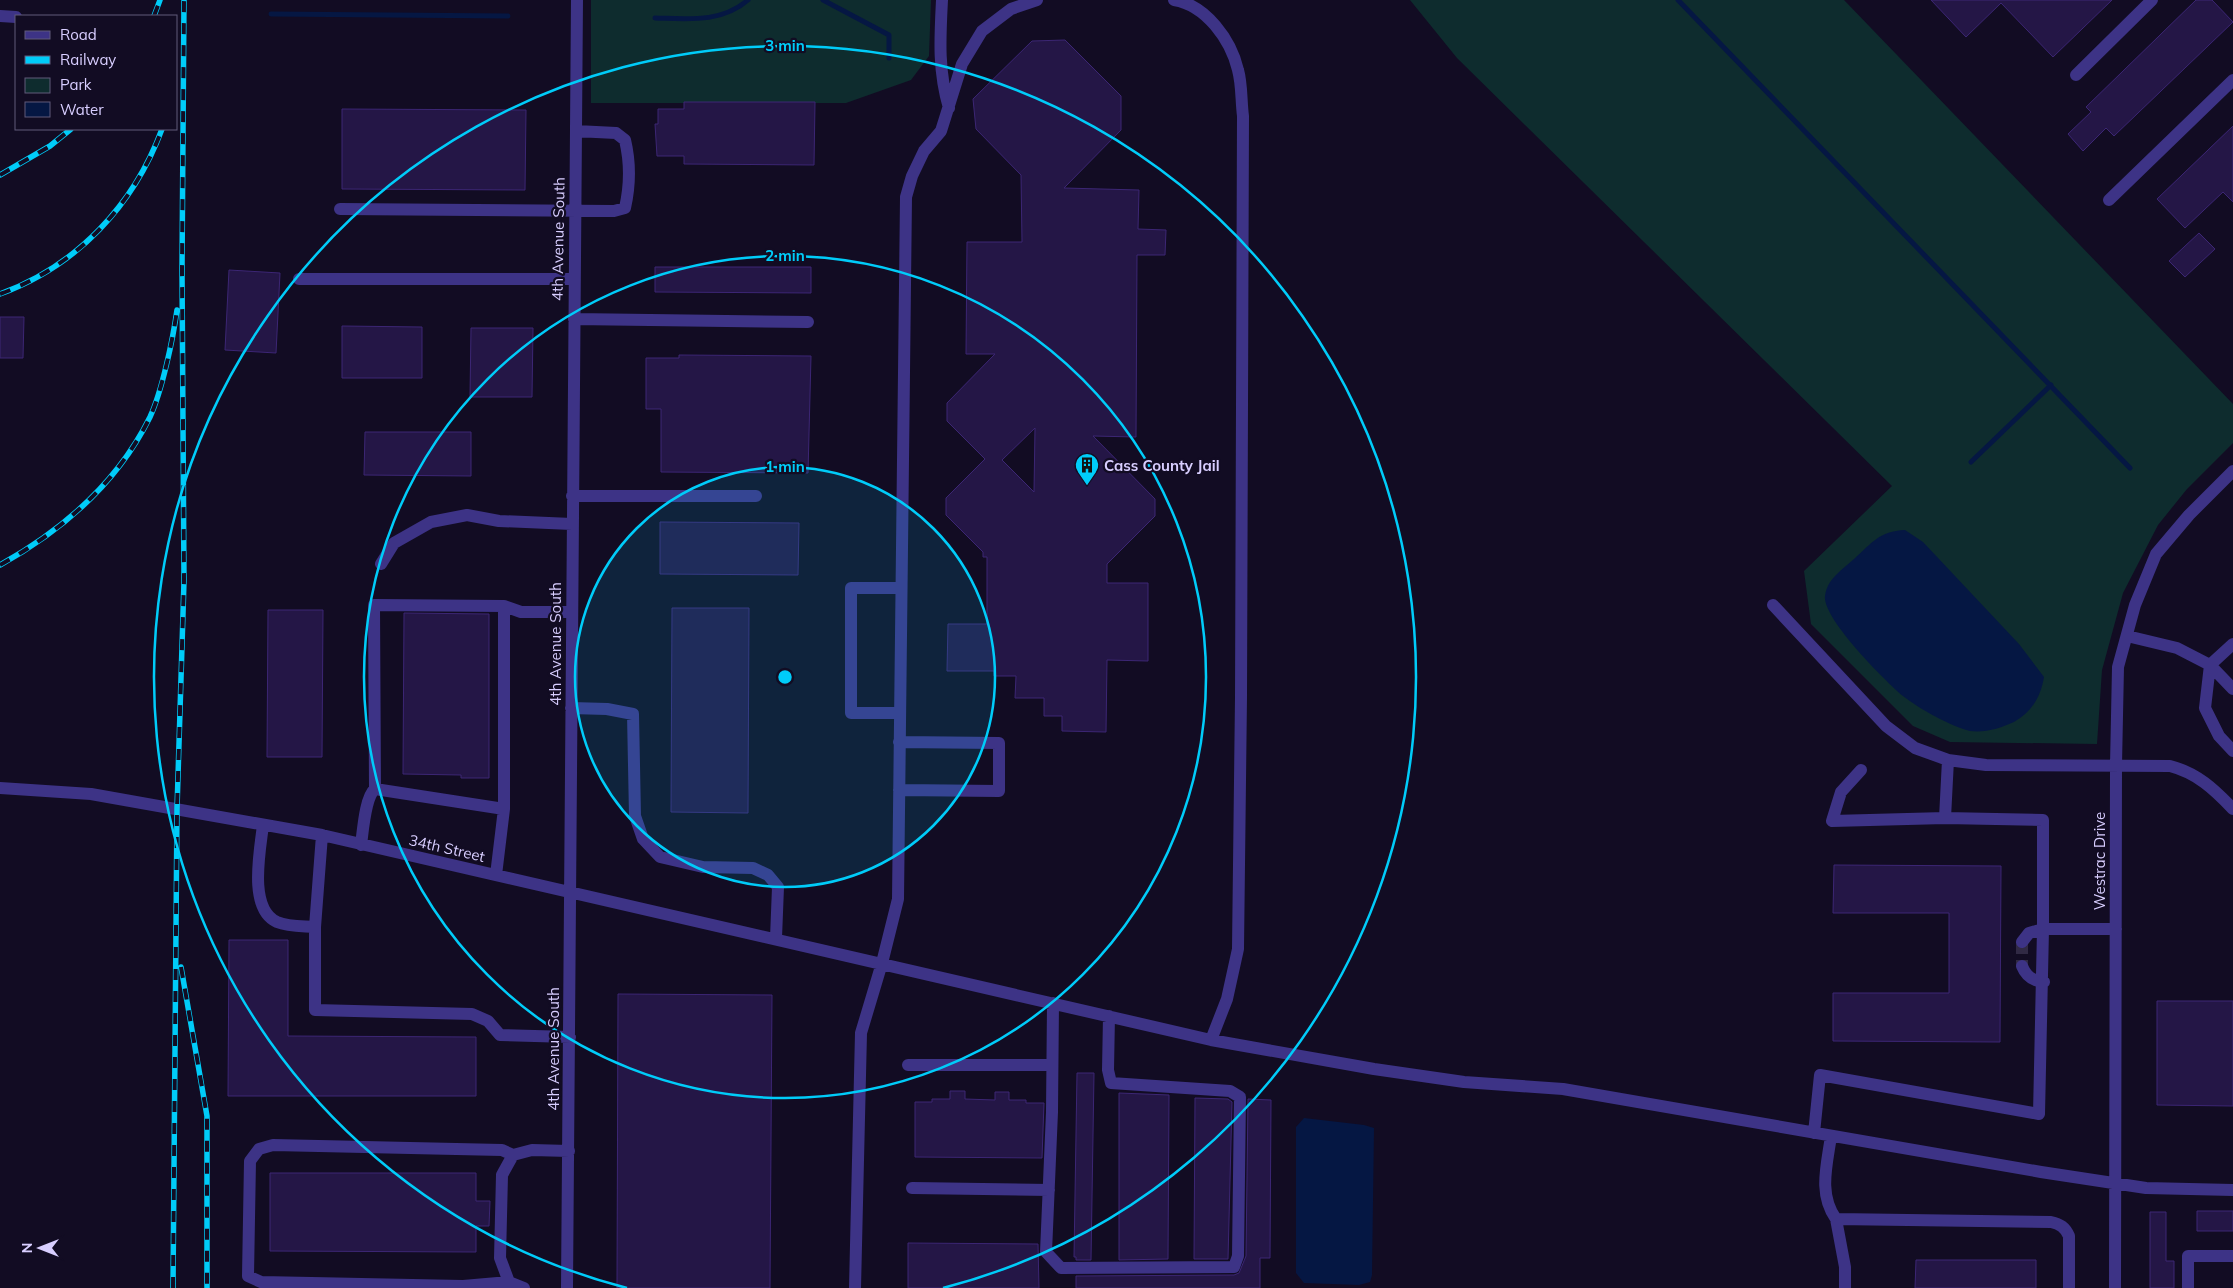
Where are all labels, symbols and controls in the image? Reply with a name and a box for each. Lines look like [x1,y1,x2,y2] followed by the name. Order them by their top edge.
[15,15,178,130] legend
[60,25,97,44] text: Road
[765,36,805,55] text: 3 min
[60,50,116,69] text: Railway
[60,75,92,94] text: Park
[60,100,104,119] text: Water
[547,177,569,301] street label: 4th Avenue South
[765,246,805,265] text: 2 min
[1074,452,1100,486] building icon: Cass County Jail
[1104,456,1220,475] place label: Cass County Jail
[765,457,805,476] text: 1 min
[546,582,565,706] street label: 4th Avenue South
[776,668,794,686] centre of rings
[2090,812,2109,910] street label: Westrac Drive
[407,830,487,866] street label: 34th Street
[544,987,563,1111] street label: 4th Avenue South
[15,1223,65,1273] north arrow
[18,1243,36,1253] text: N

